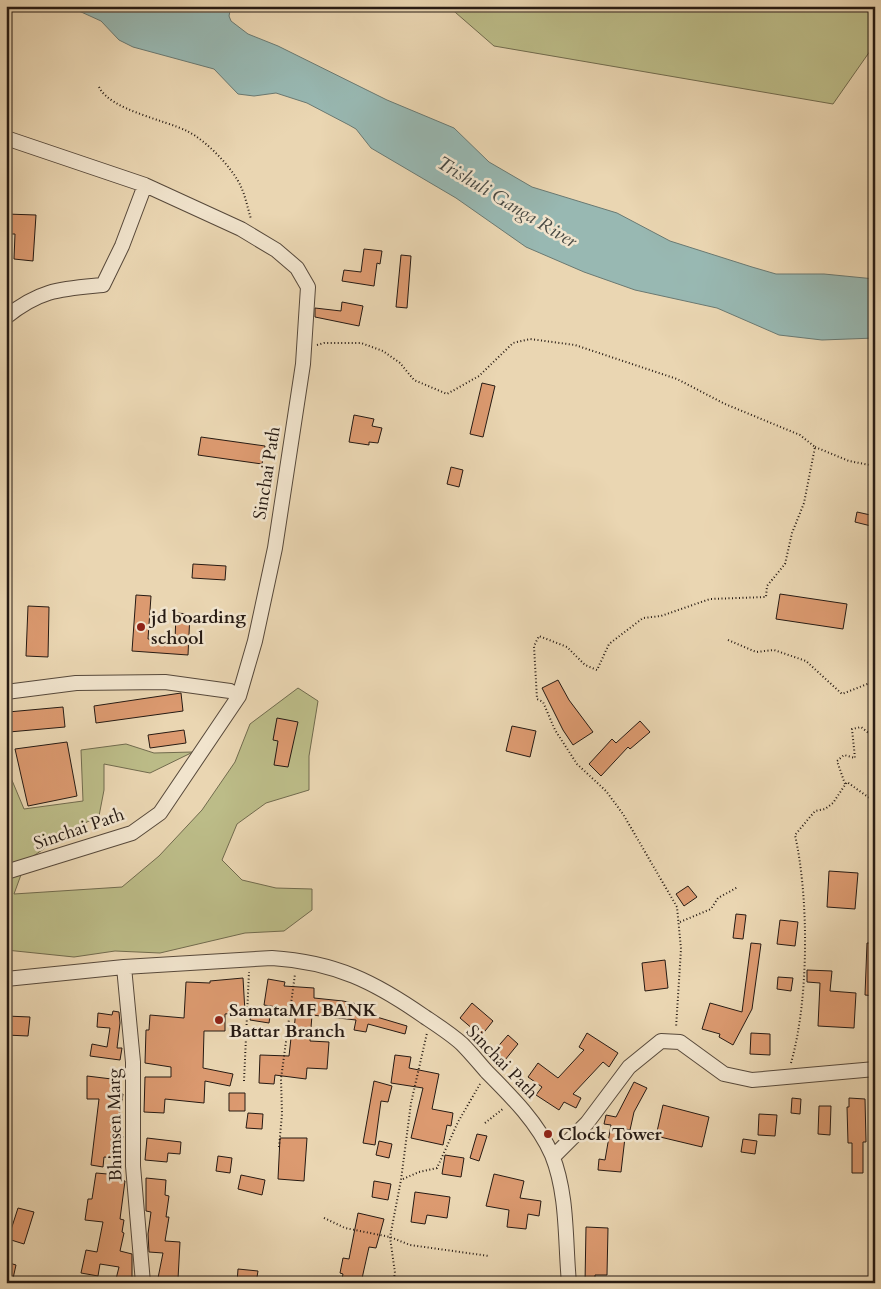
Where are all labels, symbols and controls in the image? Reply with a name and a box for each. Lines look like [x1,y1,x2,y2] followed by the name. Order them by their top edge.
[432,150,582,254] water label: Trishuli Ganga River
[247,424,287,521] street label: Sinchai Path
[148,605,246,651] place label: jd boarding school
[135,621,147,633] marker: jd boarding school
[30,802,128,856] street label: Sinchai Path
[229,998,377,1044] place label: SamataMF BANK Battar Branch
[213,1014,225,1026] marker: SamataMF BANK Battar Branch
[460,1019,544,1105] street label: Sinchai Path
[101,1067,128,1182] street label: Bhimsen Marg
[558,1122,662,1147] place label: Clock Tower
[542,1128,554,1140] marker: Clock Tower

